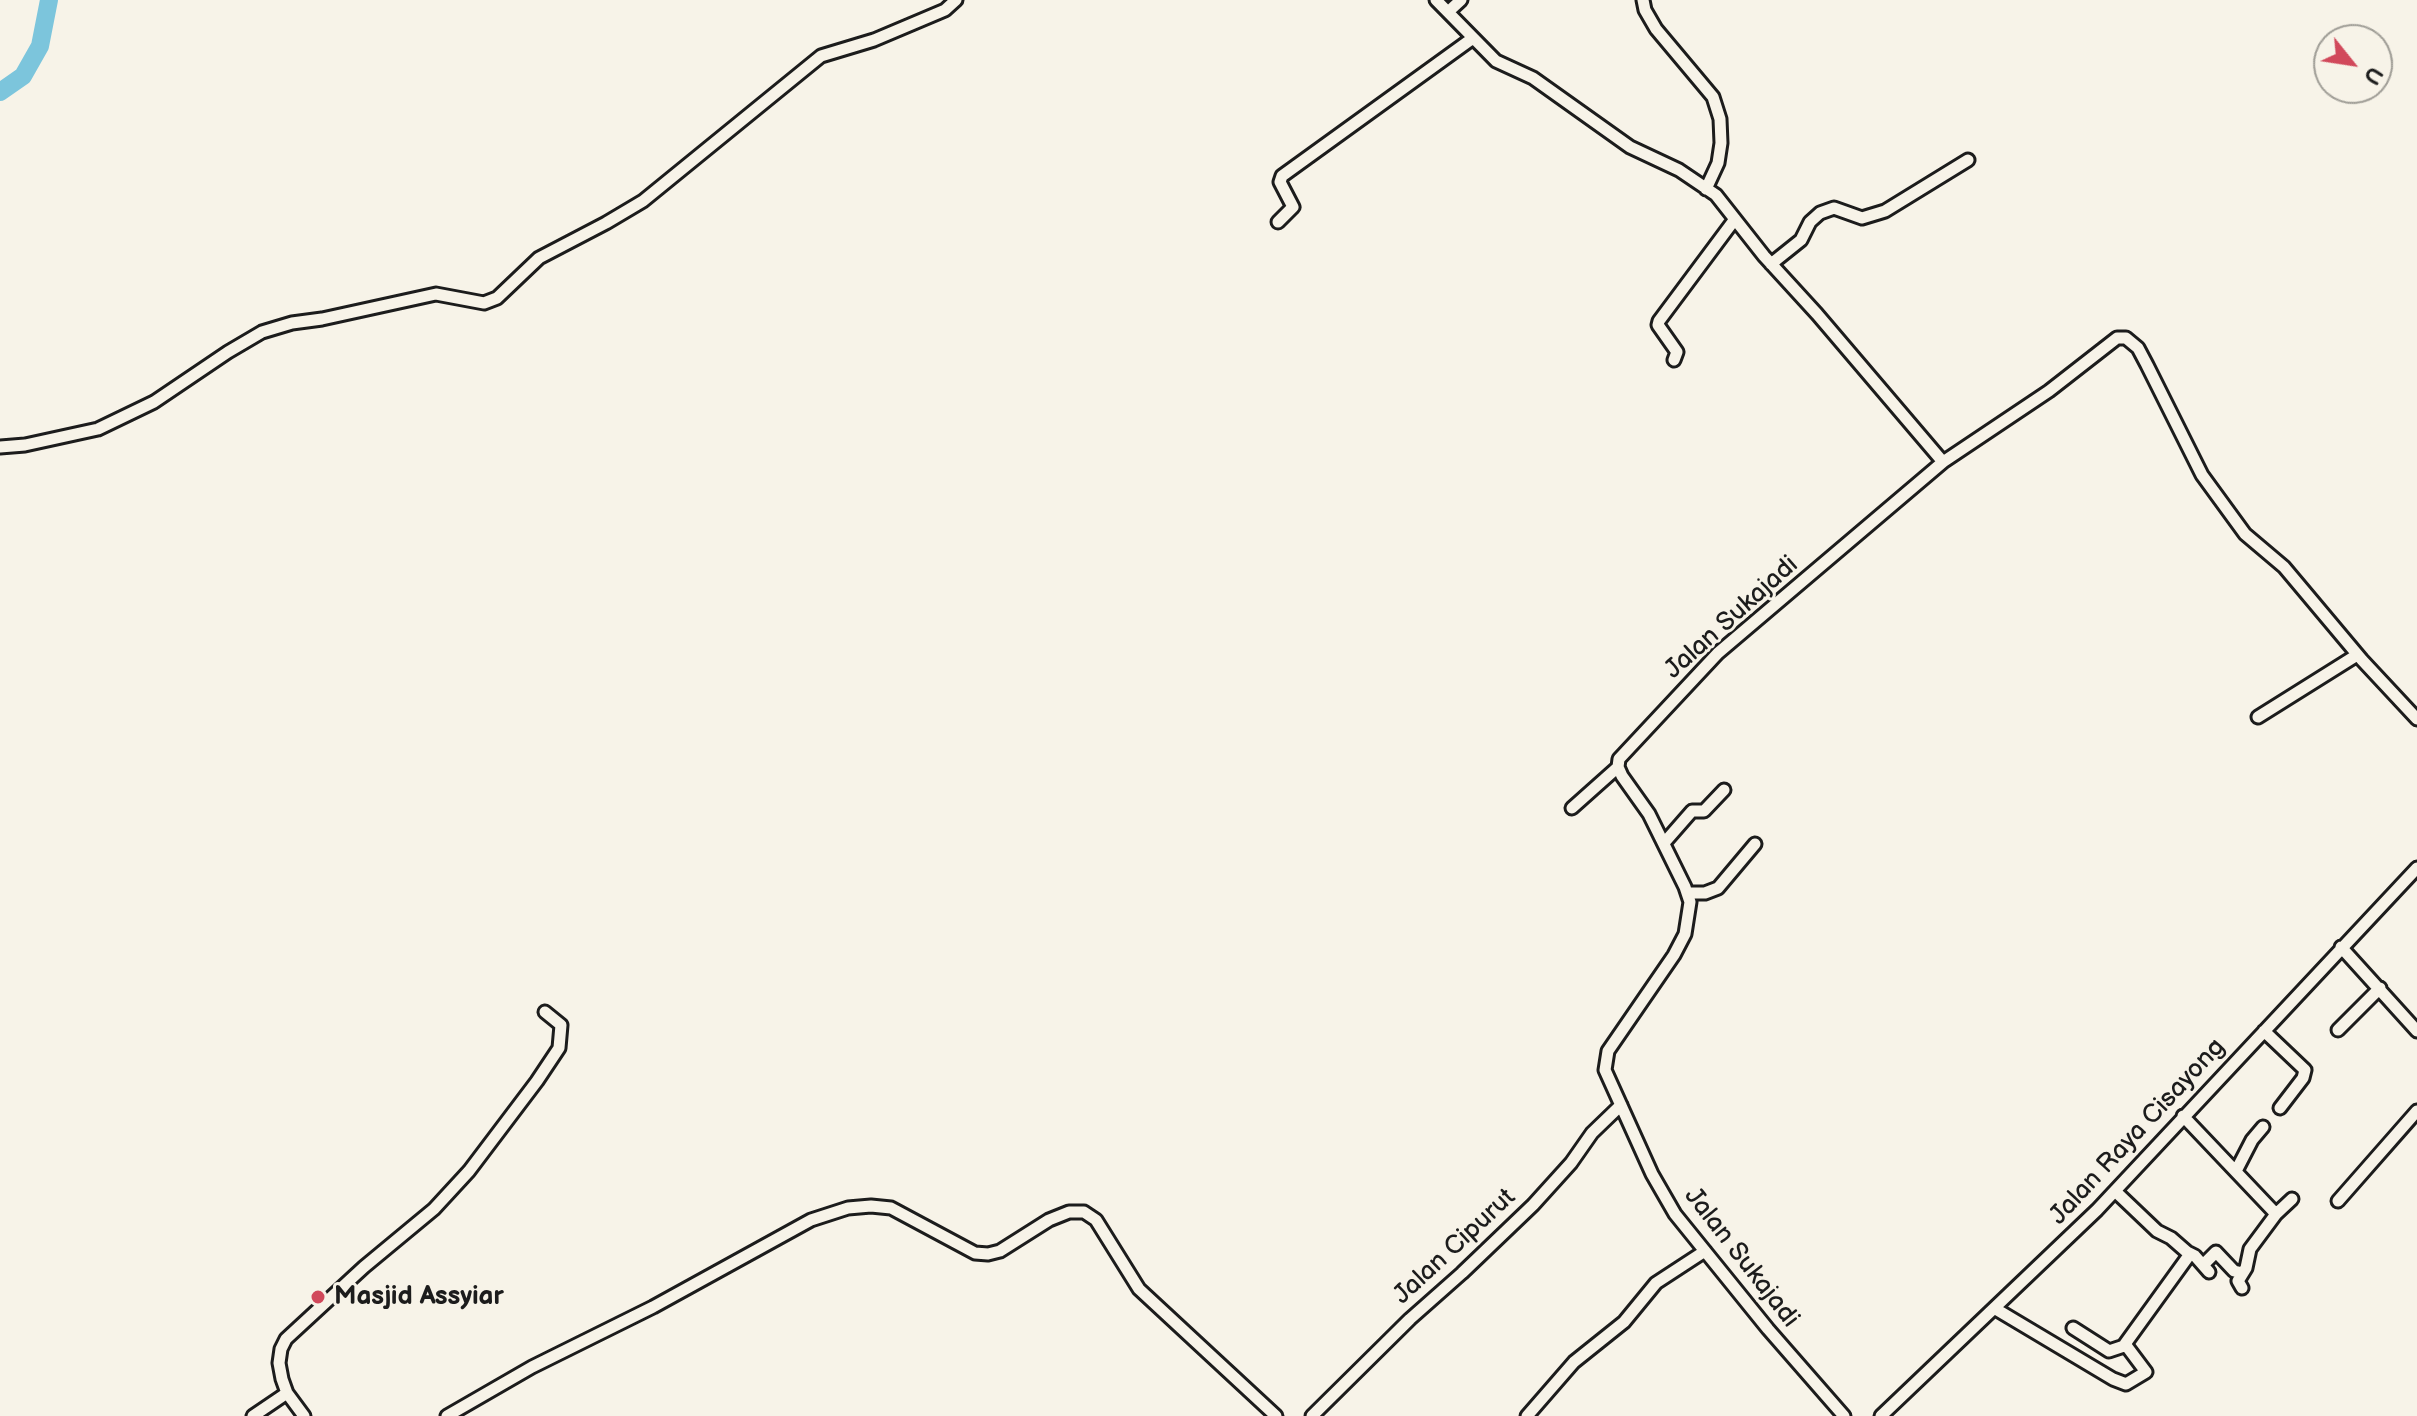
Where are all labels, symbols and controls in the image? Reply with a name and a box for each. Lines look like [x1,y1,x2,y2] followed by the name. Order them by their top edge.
[2313,24,2393,104] north arrow
[2357,62,2388,89] text: U
[1659,550,1805,686] street label: Jalan Sukajadi
[2044,1032,2232,1232] street label: Jalan Raya Cisayong
[1677,1182,1805,1334] street label: Jalan Sukajadi
[1387,1183,1523,1311] street label: Jalan Cipurut
[334,1281,504,1313] place label: Masjid Assyiar
[309,1288,327,1306] marker: Masjid Assyiar

